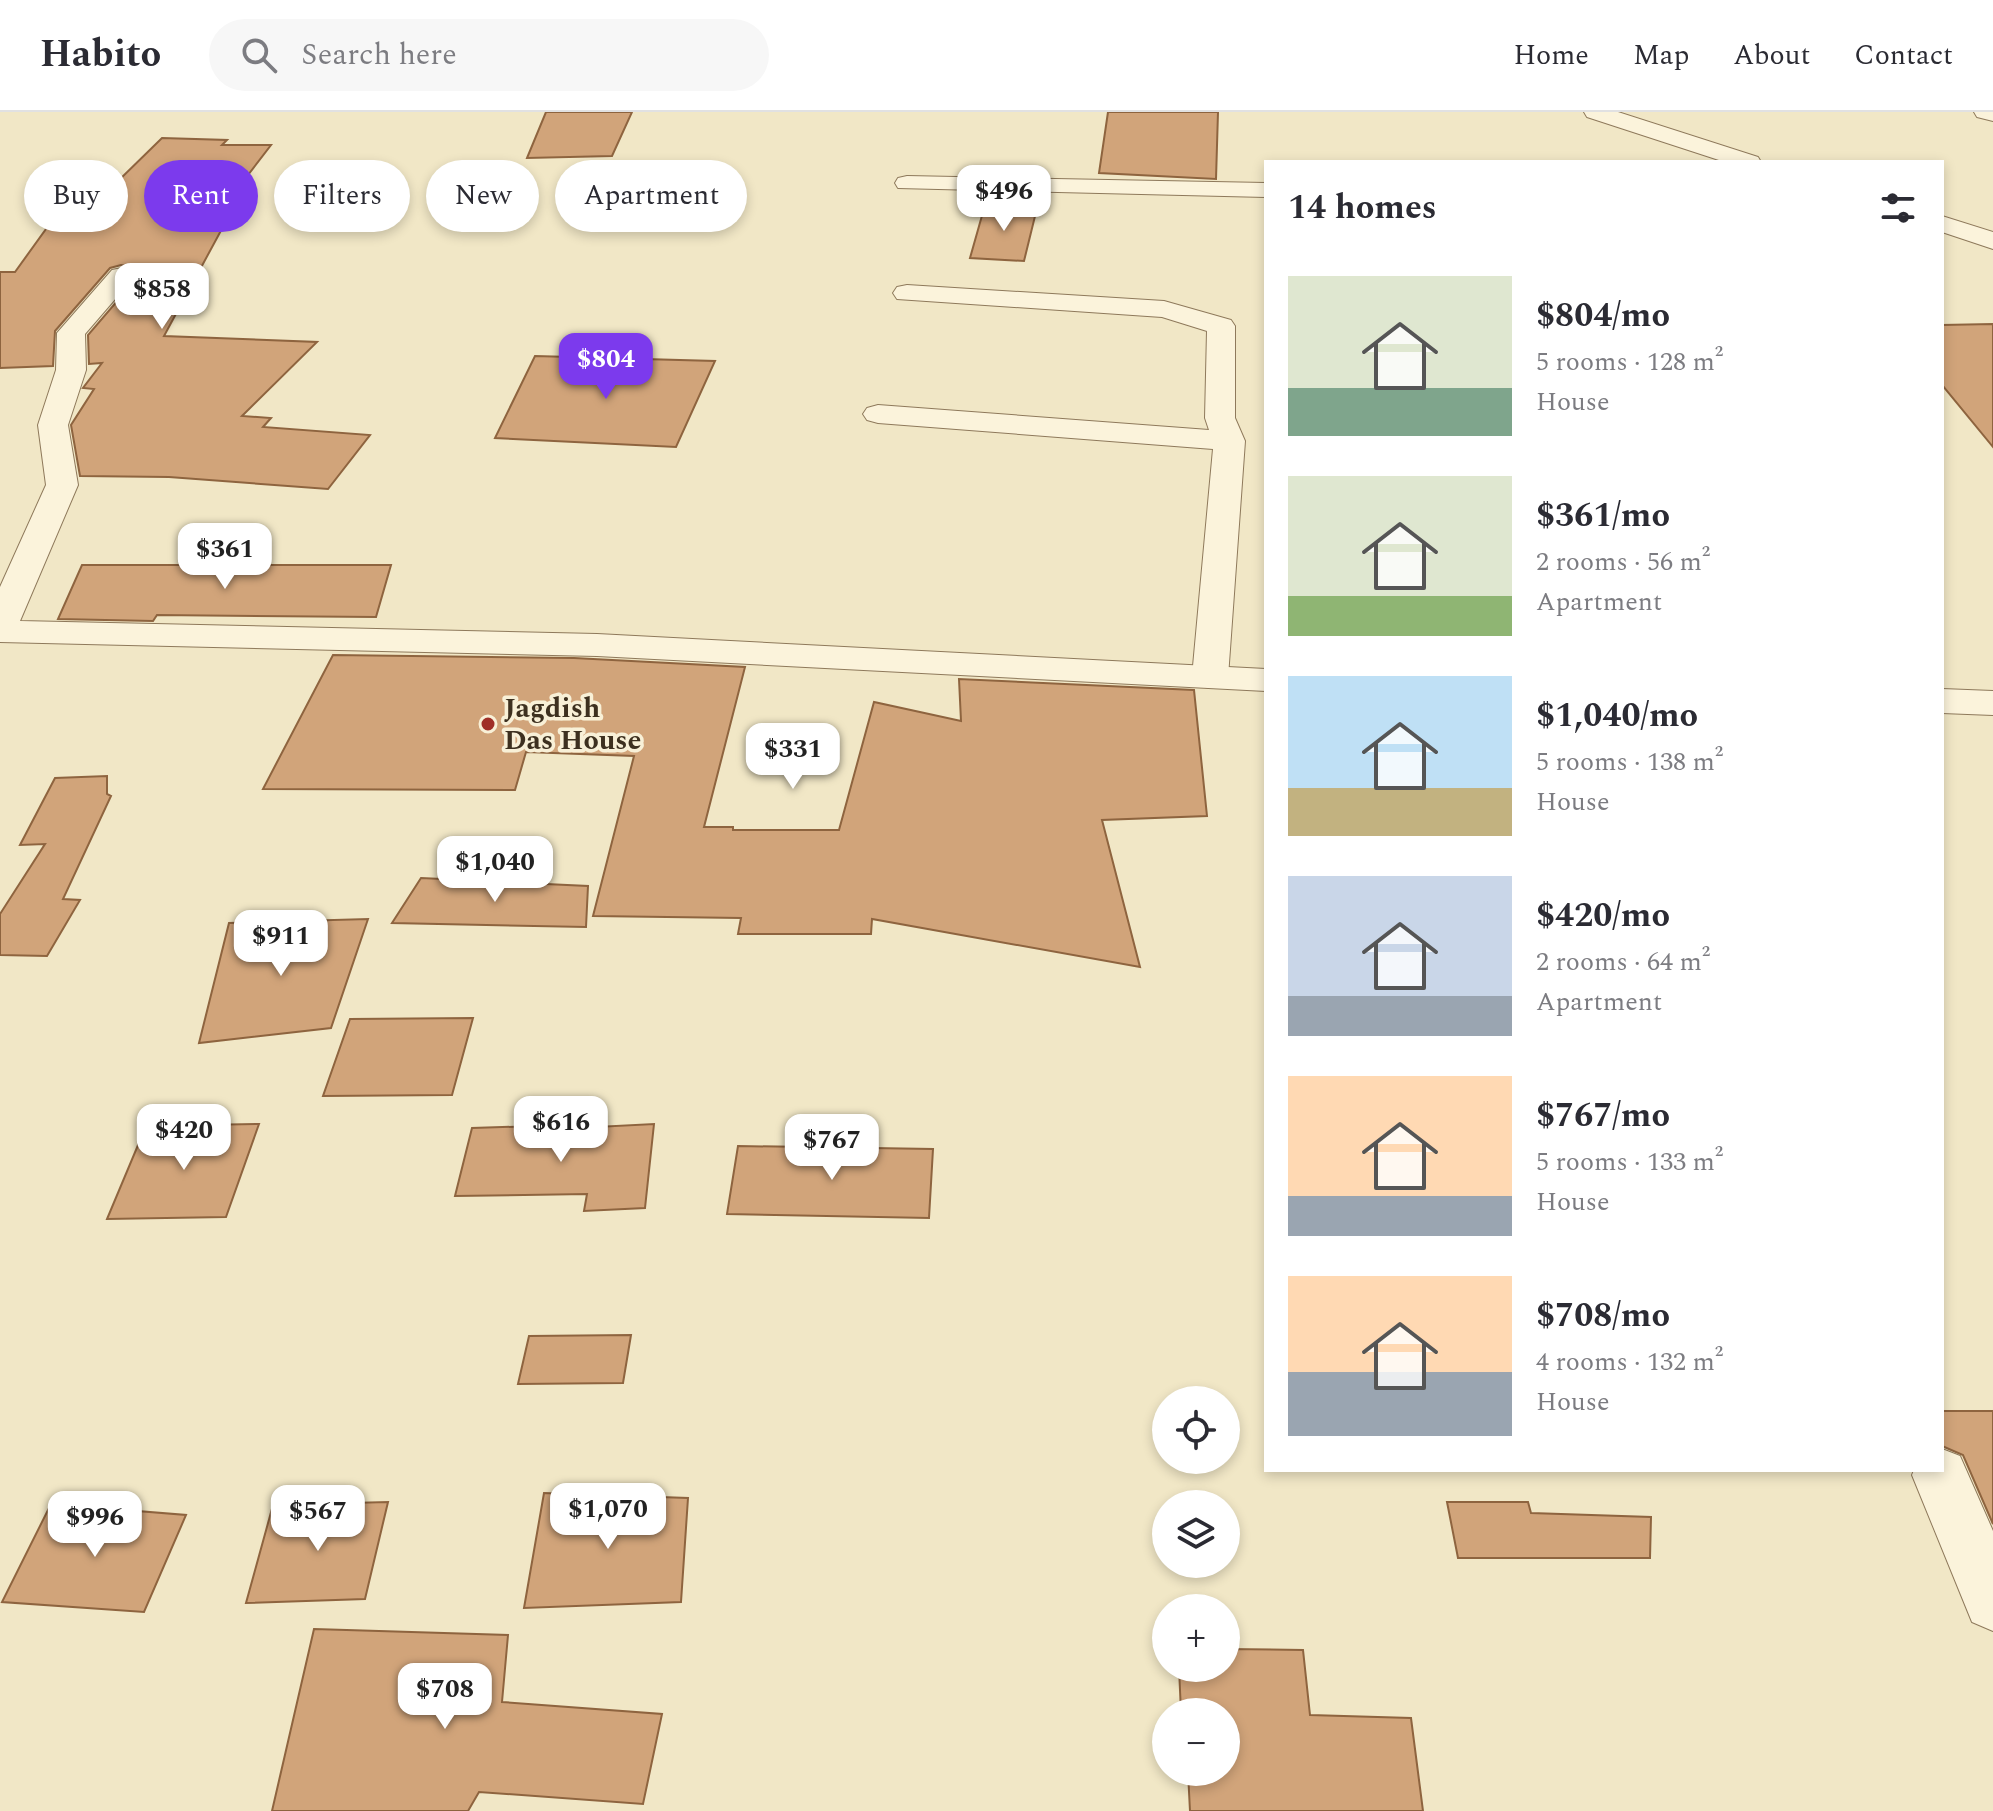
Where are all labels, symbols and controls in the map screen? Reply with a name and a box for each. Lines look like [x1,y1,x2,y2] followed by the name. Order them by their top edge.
[209,19,769,91] search box
[40,26,161,84] text: Habito
[301,32,457,78] text: Search here
[237,33,281,77] icon: search
[1513,34,1589,77] text: Home
[1633,34,1689,77] text: Map
[1733,34,1810,77] text: About
[1854,34,1953,77] text: Contact
[24,160,128,232] chip: Buy
[144,160,258,232] chip: Rent
[274,160,410,232] chip: Filters
[426,160,539,232] chip: New
[555,160,747,232] chip: Apartment
[957,165,1051,233] pin: $496
[975,171,1033,211] text: $496
[1288,182,1437,234] text: 14 homes
[1876,186,1920,230] icon: filters
[115,263,209,331] pin: $858
[133,269,191,309] text: $858
[1536,290,1670,342] text: $804/mo
[1352,308,1448,404] icon: home
[559,333,653,401] pin: $804
[577,339,635,379] text: $804
[1536,342,1723,382] text: 5 rooms · 128 m²
[1536,382,1610,422] text: House
[1536,490,1670,542] text: $361/mo
[1352,508,1448,604] icon: home
[178,523,272,591] pin: $361
[196,529,254,569] text: $361
[1536,542,1710,582] text: 2 rooms · 56 m²
[1536,582,1662,622] text: Apartment
[504,687,641,762] place label: Jagdish Das House
[1536,690,1698,742] text: $1,040/mo
[1352,708,1448,804] icon: home
[479,715,497,733] marker: Jagdish Das House
[746,723,840,791] pin: $331
[764,729,822,769] text: $331
[1536,742,1723,782] text: 5 rooms · 138 m²
[1536,782,1610,822] text: House
[430,836,560,904] pin: $1,040
[455,842,535,882] text: $1,040
[1536,890,1670,942] text: $420/mo
[1352,908,1448,1004] icon: home
[234,910,328,978] pin: $911
[252,916,310,956] text: $911
[1536,942,1710,982] text: 2 rooms · 64 m²
[1536,982,1662,1022] text: Apartment
[1536,1090,1670,1142] text: $767/mo
[514,1096,608,1164] pin: $616
[532,1102,590,1142] text: $616
[137,1104,231,1172] pin: $420
[1352,1108,1448,1204] icon: home
[155,1110,213,1150] text: $420
[785,1114,879,1182] pin: $767
[803,1120,861,1160] text: $767
[1536,1142,1723,1182] text: 5 rooms · 133 m²
[1536,1182,1610,1222] text: House
[1536,1290,1670,1342] text: $708/mo
[1352,1308,1448,1404] icon: home
[1536,1342,1723,1382] text: 4 rooms · 132 m²
[1536,1382,1610,1422] text: House
[1152,1386,1240,1786] map controls
[1152,1386,1240,1474] button: locate
[543,1483,673,1551] pin: $1,070
[271,1485,365,1553] pin: $567
[568,1489,648,1529] text: $1,070
[1152,1490,1240,1578] button: layers
[48,1491,142,1559] pin: $996
[289,1491,347,1531] text: $567
[66,1497,124,1537] text: $996
[1152,1594,1240,1682] button: +
[398,1663,492,1731] pin: $708
[416,1669,474,1709] text: $708
[1152,1698,1240,1786] button: −

